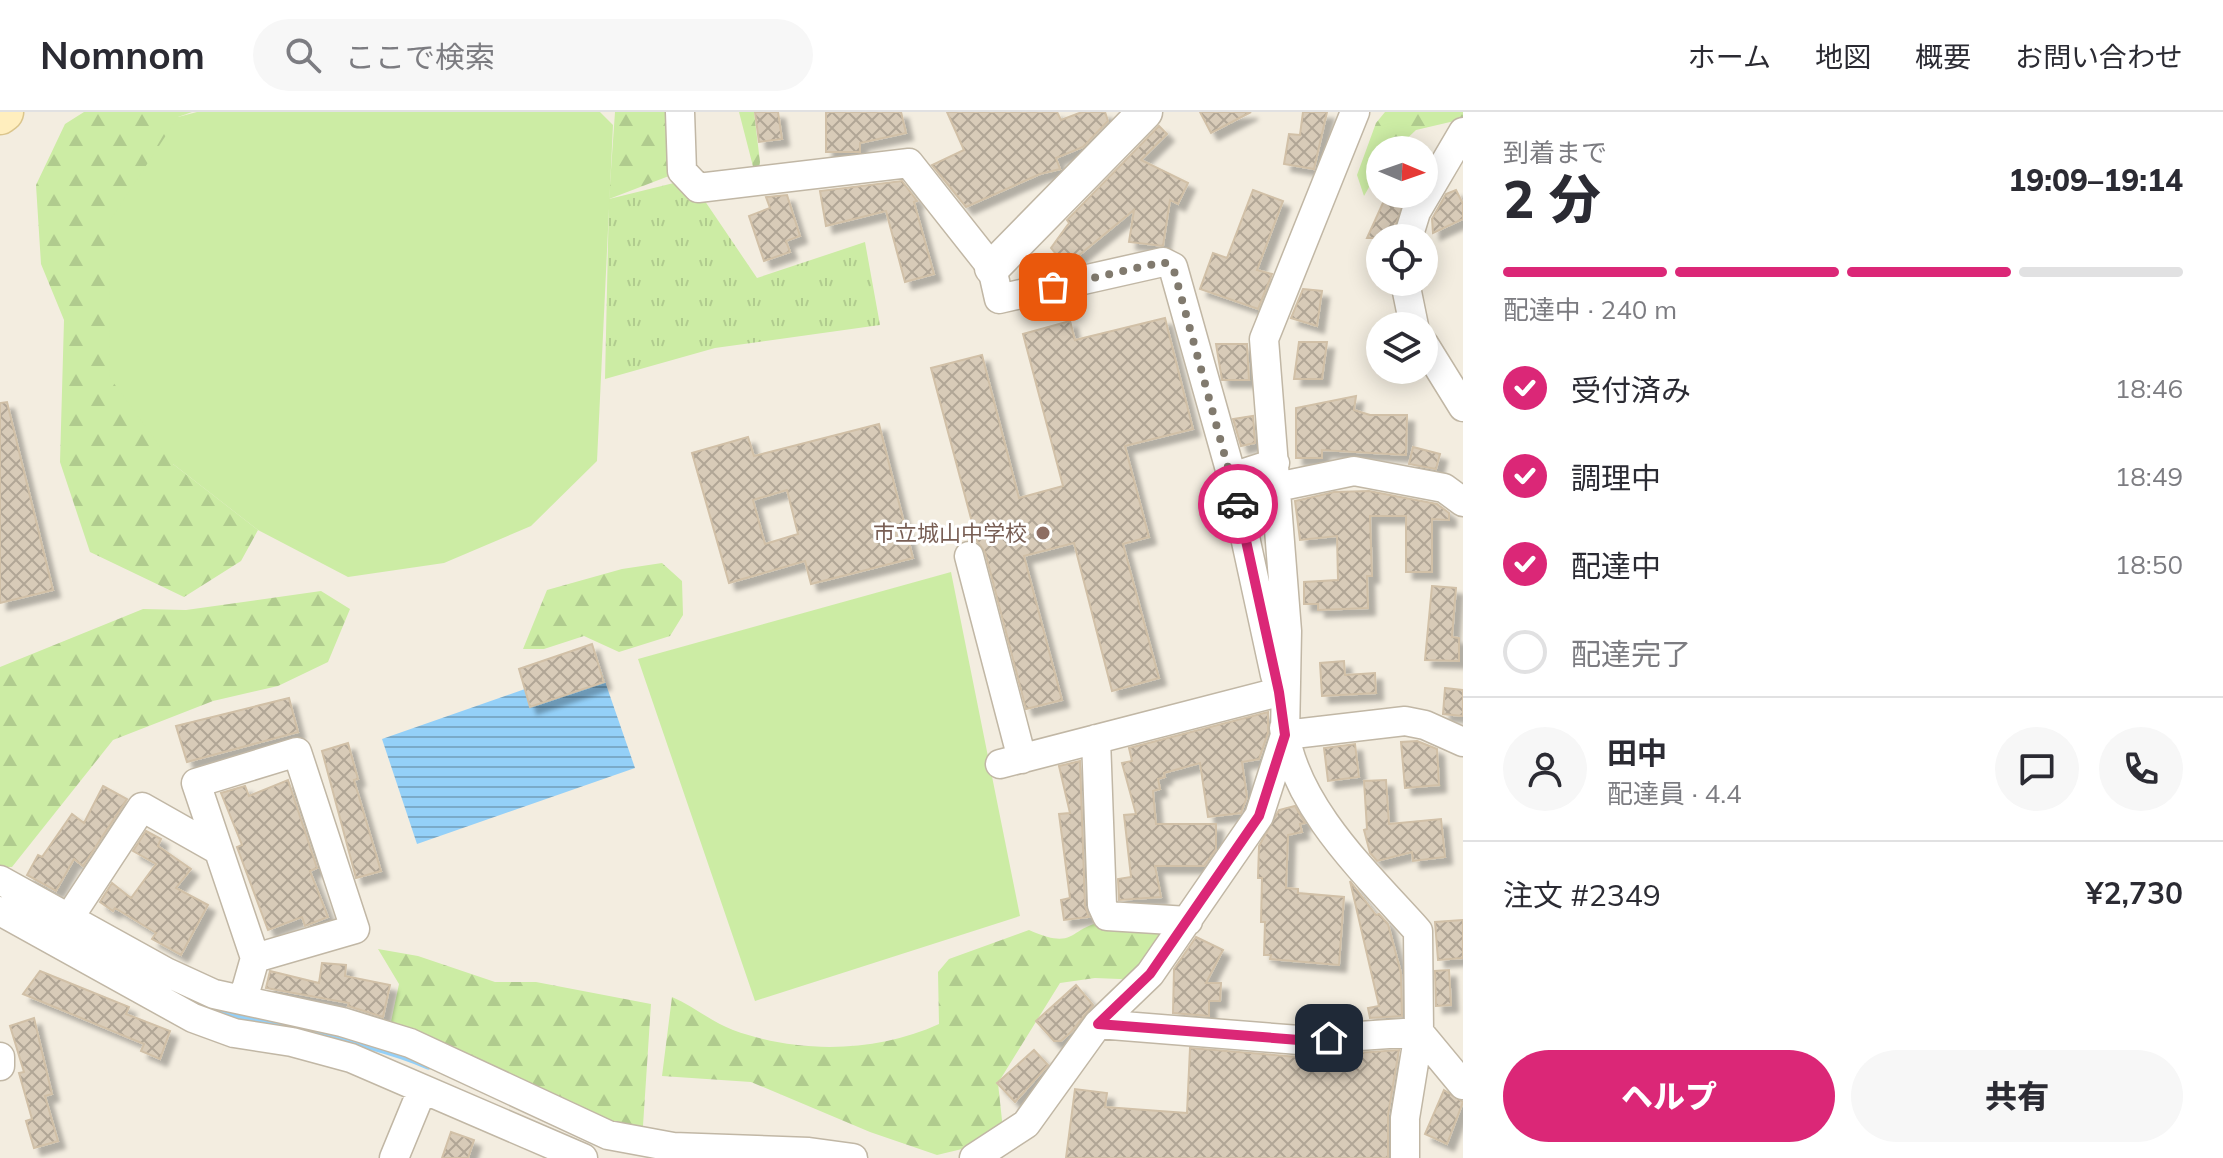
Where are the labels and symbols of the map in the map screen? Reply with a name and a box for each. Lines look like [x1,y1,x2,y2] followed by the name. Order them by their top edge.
[1366,136,1438,208] north arrow
[1019,253,1087,321] pin
[1198,464,1278,544] courier
[873,519,1027,547] place label: 市立城山中学校
[1034,524,1052,542] marker: 市立城山中学校
[1295,1004,1363,1072] pin

